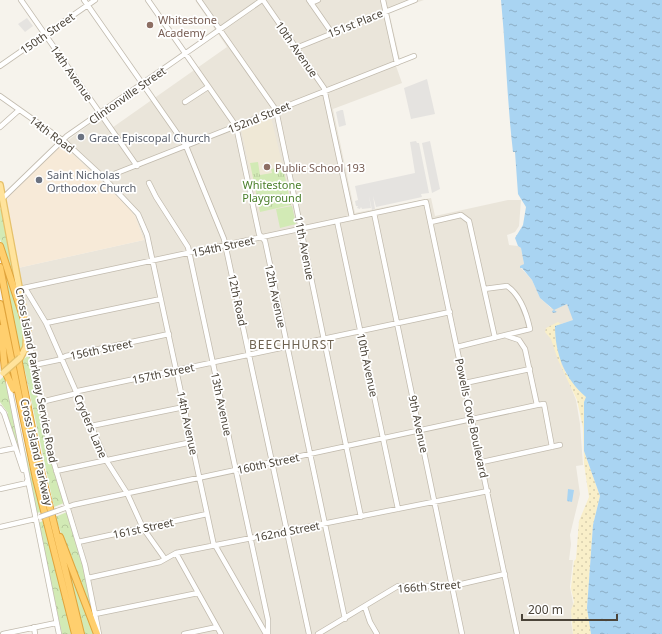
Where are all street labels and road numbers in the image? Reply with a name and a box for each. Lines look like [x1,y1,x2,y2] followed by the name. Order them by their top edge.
[325,5,385,41] street label: 151st Place
[17,9,77,57] street label: 150th Street
[272,18,322,80] street label: 10th Avenue
[47,42,97,104] street label: 14th Avenue
[86,63,168,127] street label: Clintonville Street
[226,98,292,136] street label: 152nd Street
[26,112,78,156] street label: 14th Road
[291,215,319,281] street label: 11th Avenue
[191,232,256,260] street label: 154th Street
[262,263,290,329] street label: 12th Avenue
[225,273,251,327] street label: 12th Road
[14,286,60,464] street label: Cross Island Parkway Service Road
[354,332,382,398] street label: 10th Avenue
[69,335,134,363] street label: 156th Street
[452,357,492,479] street label: Powells Cove Boulevard
[131,359,196,387] street label: 157th Street
[208,371,236,437] street label: 13th Avenue
[174,390,202,456] street label: 14th Avenue
[71,392,111,460] street label: Cryders Lane
[406,394,432,454] street label: 9th Avenue
[18,397,56,507] street label: Cross Island Parkway
[236,449,301,477] street label: 160th Street
[111,514,175,542] street label: 161st Street
[253,517,321,545] street label: 162nd Street
[397,576,461,596] street label: 166th Street

